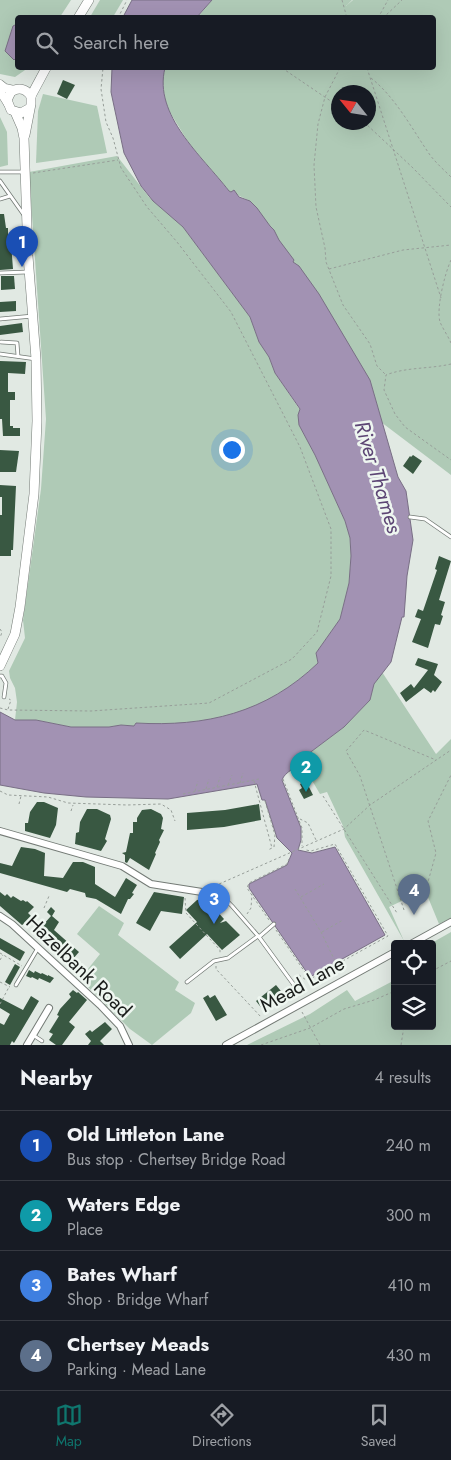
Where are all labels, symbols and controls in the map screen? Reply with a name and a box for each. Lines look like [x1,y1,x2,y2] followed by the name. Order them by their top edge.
[15,15,436,70] search box
[33,29,61,57] icon: search
[73,29,169,56] text: Search here
[331,85,376,130] north arrow
[6,226,38,267] pin: 1
[347,417,409,537] water label: River Thames
[219,437,245,463] your location
[290,751,322,792] pin: 2
[398,874,430,915] pin: 4
[198,883,230,924] pin: 3
[19,908,138,1024] street label: Hazelbank Road
[391,940,436,1030] map controls
[391,940,436,985] button: locate
[255,949,350,1020] street label: Mead Lane
[391,985,436,1030] button: layers
[20,1063,92,1093] text: Nearby
[375,1066,431,1089] text: 4 results
[67,1121,225,1148] text: Old Littleton Lane
[32,1134,40,1157] text: 1
[386,1134,431,1157] text: 240 m
[67,1148,286,1171] text: Bus stop · Chertsey Bridge Road
[67,1191,180,1218] text: Waters Edge
[31,1204,41,1227] text: 2
[386,1204,431,1227] text: 300 m
[67,1218,103,1241] text: Place
[67,1261,177,1288] text: Bates Wharf
[31,1274,41,1297] text: 3
[388,1274,431,1297] text: 410 m
[67,1288,208,1311] text: Shop · Bridge Wharf
[67,1331,209,1358] text: Chertsey Meads
[30,1344,42,1367] text: 4
[386,1344,431,1367] text: 430 m
[67,1358,206,1381] text: Parking · Mead Lane
[55,1401,83,1451] tab: Map
[192,1401,251,1451] tab: Directions
[361,1401,396,1451] tab: Saved

